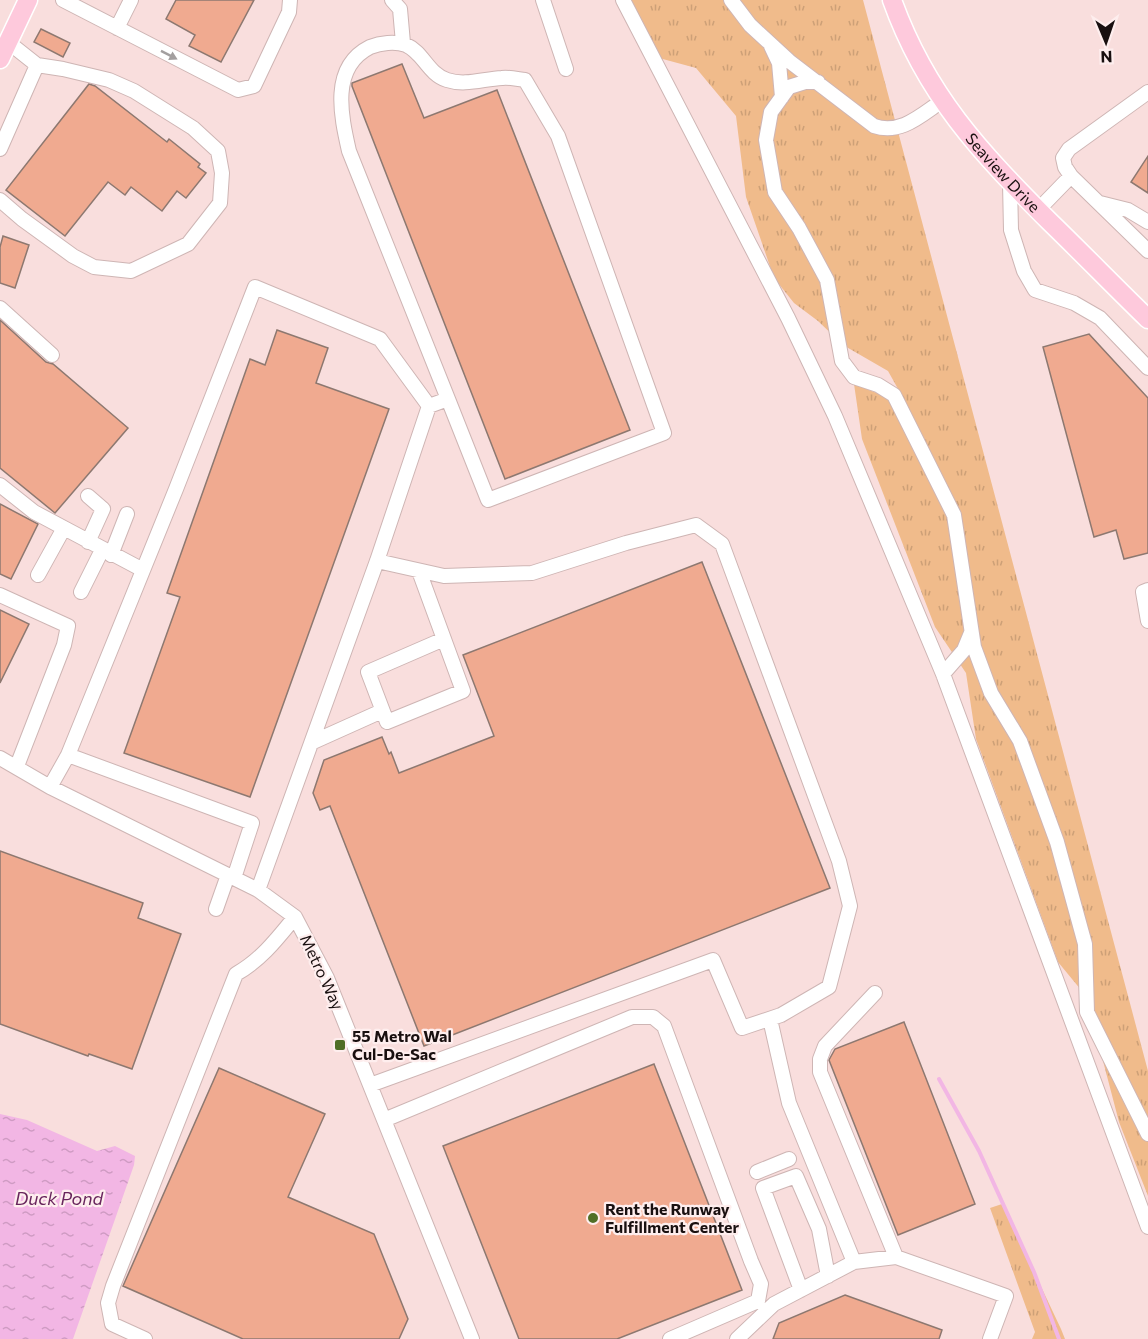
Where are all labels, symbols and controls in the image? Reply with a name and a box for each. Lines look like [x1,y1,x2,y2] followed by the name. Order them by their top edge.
[1076,12,1136,72] north arrow
[1100,48,1113,67] text: N
[161,50,178,60] one-way arrow
[962,129,1045,216] street label: Seaview Drive
[297,931,348,1012] street label: Metro Way
[352,1026,452,1063] place label: 55 Metro Wal Cul-De-Sac
[333,1038,347,1052] marker: 55 Metro Wal Cul-De-Sac
[15,1187,104,1209] water label: Duck Pond
[605,1199,740,1236] place label: Rent the Runway Fulfillment Center
[586,1211,600,1225] marker: Rent the Runway Fulfillment Center

